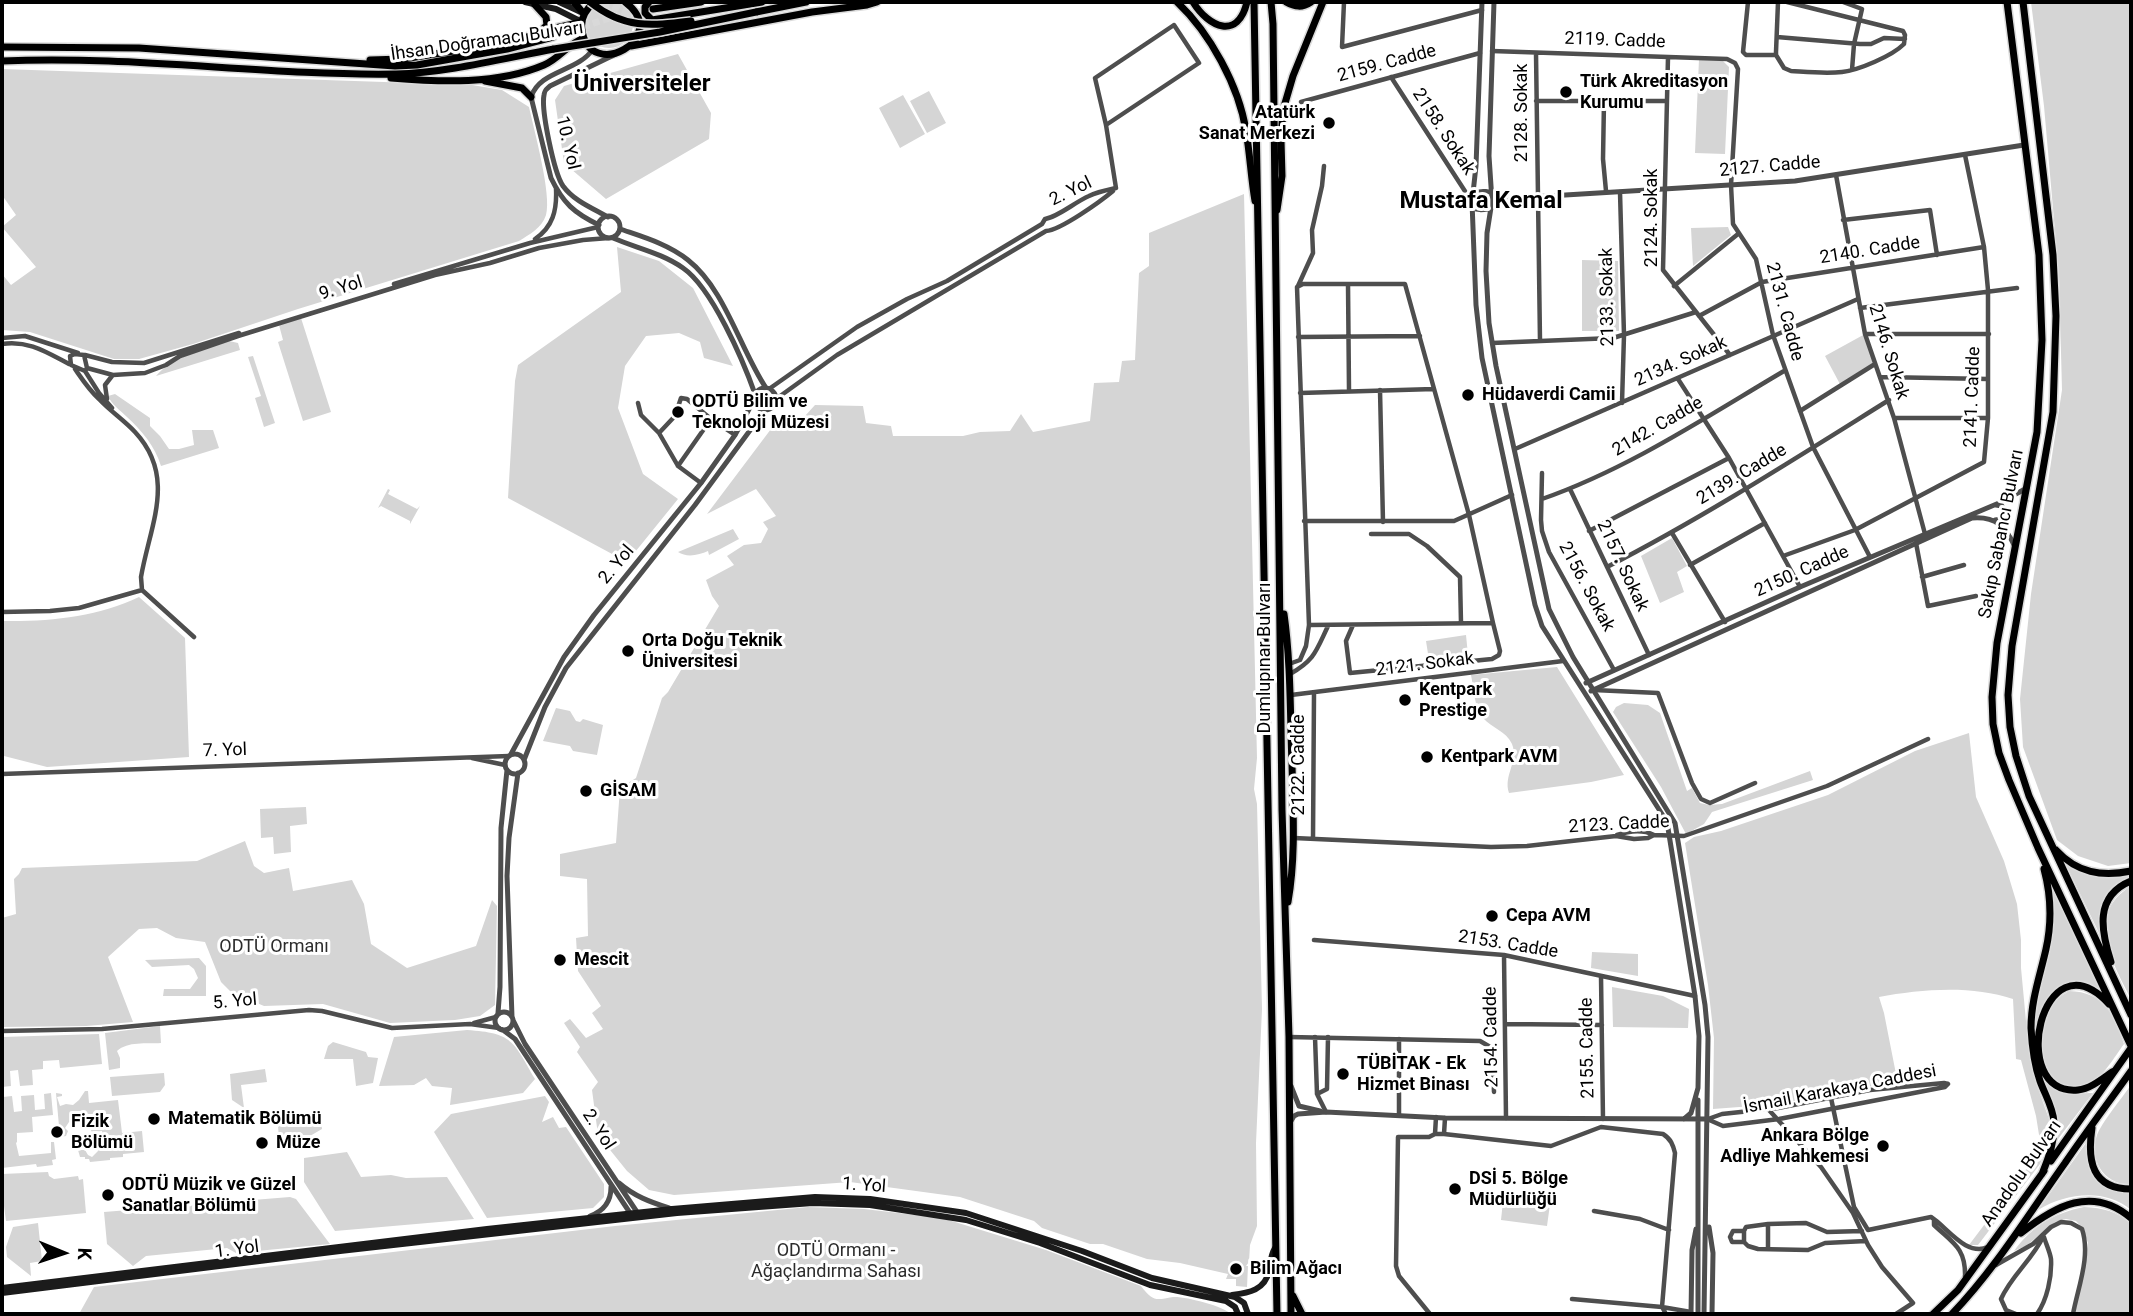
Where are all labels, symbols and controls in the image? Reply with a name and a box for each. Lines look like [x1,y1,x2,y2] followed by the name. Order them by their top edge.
[389,18,585,66] street label: İhsan Doğramacı Bulvarı
[1564,28,1666,54] street label: 2119. Cadde
[1335,40,1439,88] street label: 2159. Cadde
[1511,64,1533,162] street label: 2128. Sokak
[573,71,711,99] district label: Üniversiteler
[1580,71,1728,114] place label: Türk Akreditasyon Kurumu
[1558,84,1574,100] marker: Türk Akreditasyon Kurumu
[1407,85,1479,179] street label: 2158. Sokak
[1199,102,1315,144] place label: Atatürk Sanat Merkezi
[550,114,584,172] street label: 10. Yol
[1321,115,1337,131] marker: Atatürk Sanat Merkezi
[1719,152,1821,182] street label: 2127. Cadde
[1641,169,1663,267] street label: 2124. Sokak
[1046,173,1096,211] street label: 2. Yol
[1399,188,1563,216] district label: Mustafa Kemal
[1818,232,1922,270] street label: 2140. Cadde
[1596,247,1620,347] street label: 2133. Sokak
[1760,260,1808,364] street label: 2131. Cadde
[317,272,365,306] street label: 9. Yol
[1863,302,1913,402] street label: 2146. Sokak
[1632,332,1730,392] street label: 2134. Sokak
[1960,346,1986,448] street label: 2141. Cadde
[1482,384,1615,406] place label: Hüdaverdi Camii
[1460,387,1476,403] marker: Hüdaverdi Camii
[692,391,829,434] place label: ODTÜ Bilim ve Teknoloji Müzesi
[1609,392,1707,462] street label: 2142. Cadde
[670,404,686,420] marker: ODTÜ Bilim ve Teknoloji Müzesi
[1693,440,1791,510] street label: 2139. Cadde
[1975,448,2029,620] street label: Sakıp Sabancı Bulvarı
[1591,517,1653,615] street label: 2157. Sokak
[1553,538,1619,636] street label: 2156. Sokak
[595,541,639,589] street label: 2. Yol
[1751,542,1853,602] street label: 2150. Cadde
[1254,582,1276,734] street label: Dumlupınar Bulvarı
[642,630,782,672] place label: Orta Doğu Teknik Üniversitesi
[620,643,636,659] marker: Orta Doğu Teknik Üniversitesi
[1375,648,1475,682] street label: 2121. Sokak
[1419,679,1492,722] place label: Kentpark Prestige
[1397,692,1413,708] marker: Kentpark Prestige
[1288,714,1310,816] street label: 2122. Cadde
[203,739,247,763] street label: 7. Yol
[1441,746,1557,768] place label: Kentpark AVM
[1419,749,1435,765] marker: Kentpark AVM
[600,780,656,802] place label: GİSAM
[578,783,594,799] marker: GİSAM
[1568,812,1670,838] street label: 2123. Cadde
[1506,905,1591,927] place label: Cepa AVM
[1484,908,1500,924] marker: Cepa AVM
[1456,926,1560,964] street label: 2153. Cadde
[219,936,329,958] park label: ODTÜ Ormanı
[574,949,629,971] place label: Mescit
[552,952,568,968] marker: Mescit
[1480,986,1504,1088] street label: 2154. Cadde
[212,989,258,1015] street label: 5. Yol
[1576,997,1600,1099] street label: 2155. Cadde
[1357,1053,1470,1096] place label: TÜBİTAK - Ek Hizmet Binası
[1742,1061,1938,1119] street label: İsmail Karakaya Caddesi
[1335,1066,1351,1082] marker: TÜBİTAK - Ek Hizmet Binası
[577,1106,619,1154] street label: 2. Yol
[168,1108,322,1130] place label: Matematik Bölümü
[71,1111,133,1154] place label: Fizik Bölümü
[146,1111,162,1127] marker: Matematik Bölümü
[1977,1117,2067,1231] street label: Anadolu Bulvarı
[49,1124,65,1140] marker: Fizik Bölümü
[1720,1125,1869,1168] place label: Ankara Bölge Adliye Mahkemesi
[276,1132,321,1154] place label: Müze
[254,1135,270,1151] marker: Müze
[1875,1138,1891,1154] marker: Ankara Bölge Adliye Mahkemesi
[1469,1168,1568,1210] place label: DSİ 5. Bölge Müdürlüğü
[122,1174,296,1216] place label: ODTÜ Müzik ve Güzel Sanatlar Bölümü
[841,1174,887,1198] street label: 1. Yol
[1447,1181,1463,1197] marker: DSİ 5. Bölge Müdürlüğü
[100,1187,116,1203] marker: ODTÜ Müzik ve Güzel Sanatlar Bölümü
[28,1218,98,1288] north arrow
[214,1237,260,1263] street label: 1. Yol
[751,1240,921,1282] park label: ODTÜ Ormanı - Ağaçlandırma Sahası
[73,1247,96,1260] text: K
[1250,1258,1342,1280] place label: Bilim Ağacı
[1228,1261,1244,1277] marker: Bilim Ağacı

